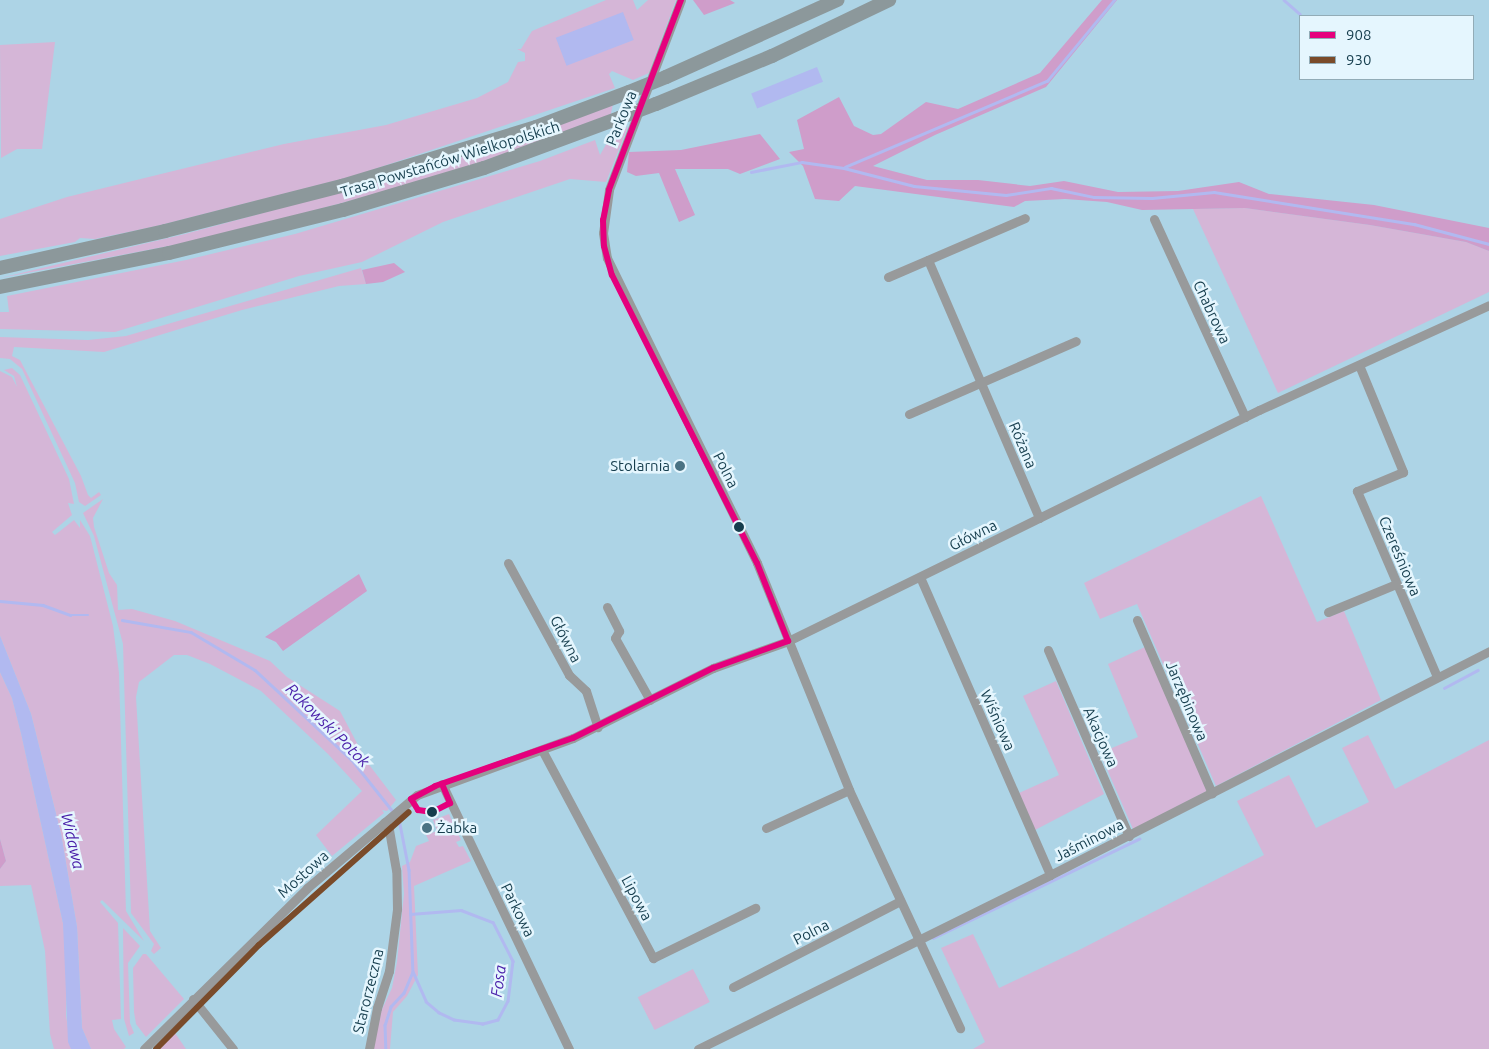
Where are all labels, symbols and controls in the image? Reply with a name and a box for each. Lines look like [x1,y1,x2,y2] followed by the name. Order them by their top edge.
[1299,15,1474,80] legend
[1346,26,1371,43] text: 908
[1346,51,1371,68] text: 930
[602,88,640,148] street label: Parkowa
[338,117,562,201] street label: Trasa Powstańców Wielkopolskich
[1189,277,1235,347] street label: Chabrowa
[1005,419,1041,471] street label: Różana
[709,449,743,491] street label: Polna
[610,457,670,475] place label: Stolarnia
[674,460,686,472] marker: Stolarnia
[1375,513,1425,599] street label: Czereśniowa
[946,516,1000,554] street label: Główna
[734,522,744,532] unlabelled marker
[546,612,586,666] street label: Główna
[1162,658,1212,744] street label: Jarzębinowa
[282,679,374,771] water label: Rakowski Potok
[977,687,1019,753] street label: Wiśniowa
[1080,704,1122,770] street label: Akacjowa
[427,807,437,817] unlabelled marker
[57,811,89,871] water label: Widawa
[1052,815,1126,865] street label: Jaśminowa
[437,819,477,837] place label: Żabka
[421,822,433,834] marker: Żabka
[274,846,332,902] street label: Mostowa
[618,873,656,923] street label: Lipowa
[497,880,539,940] street label: Parkowa
[790,915,832,949] street label: Polna
[349,947,387,1035] street label: Starorzeczna
[486,964,510,998] water label: Fosa

